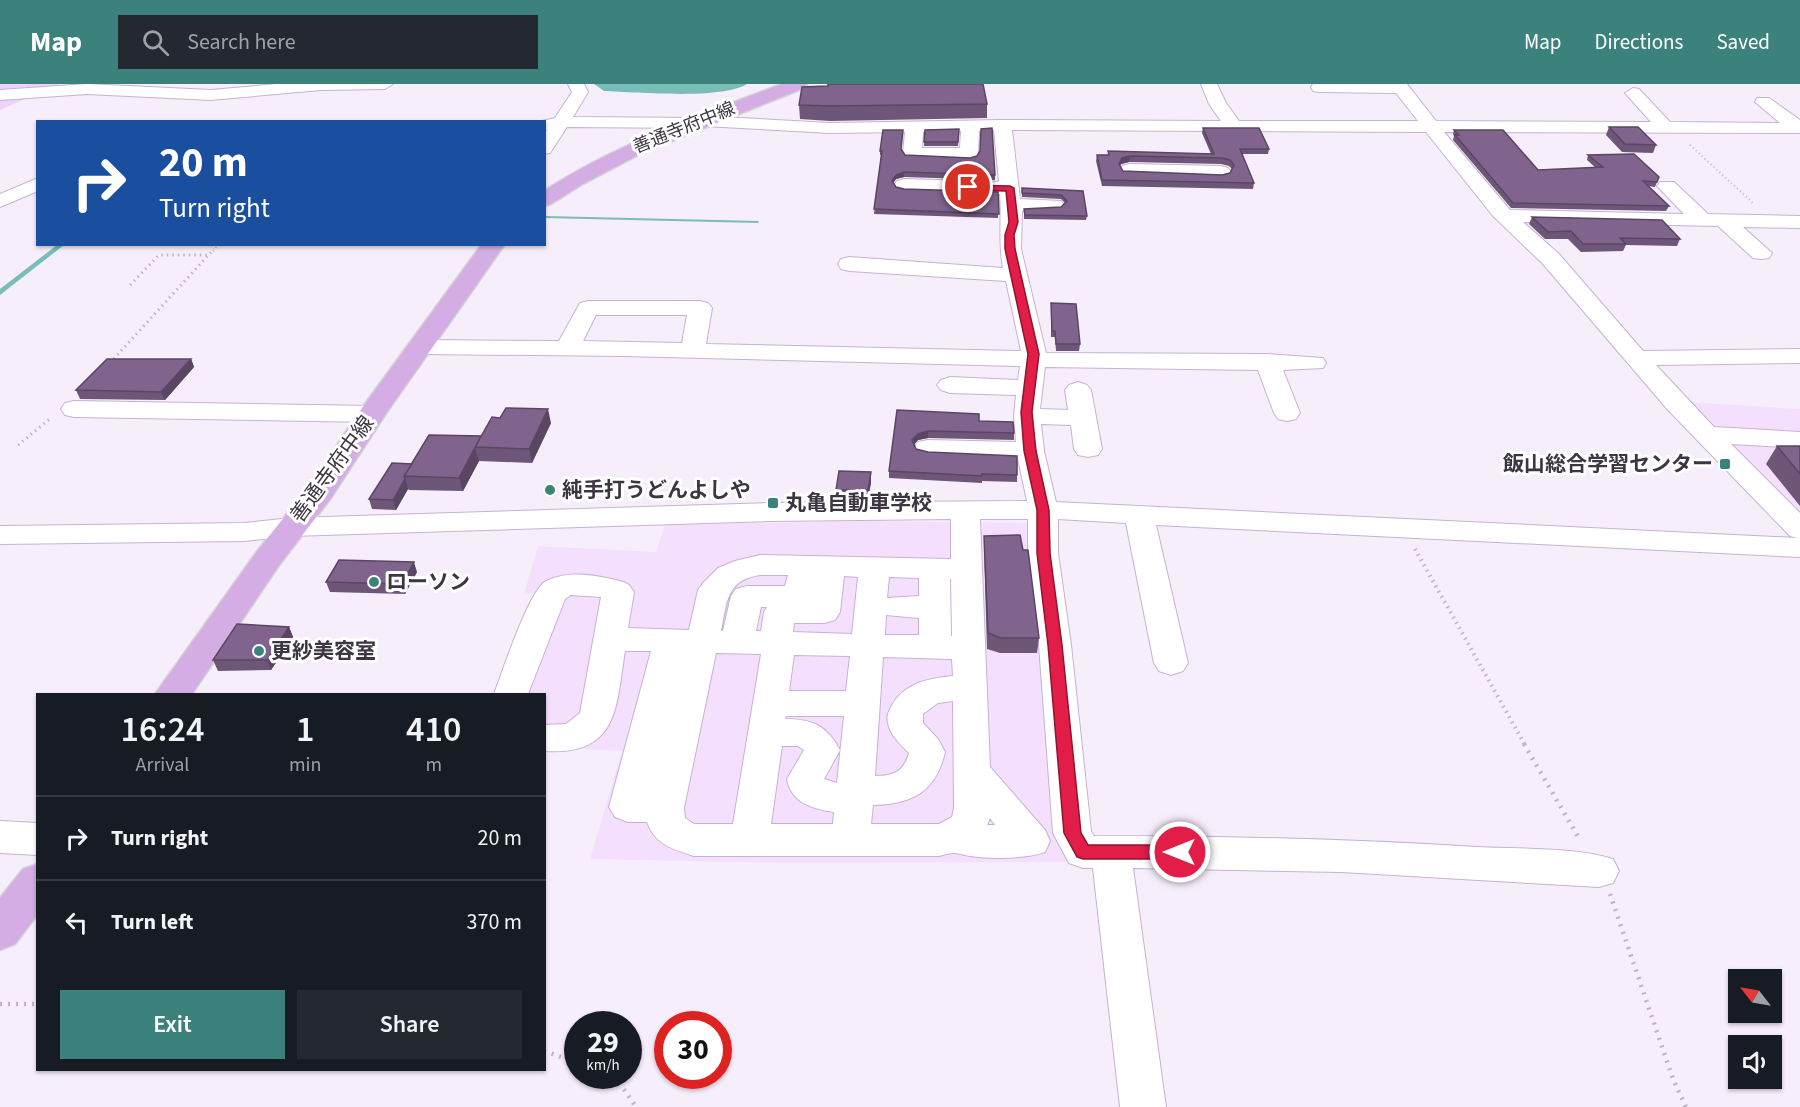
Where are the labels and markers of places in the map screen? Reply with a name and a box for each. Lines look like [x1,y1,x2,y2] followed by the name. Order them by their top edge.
[942,161,993,212] pin
[1502,449,1713,479] place label: 飯山総合学習センター
[1718,457,1732,471] marker: 飯山総合学習センター
[562,475,751,505] place label: 純手打うどんよしや
[543,483,557,497] marker: 純手打うどんよしや
[785,488,932,518] place label: 丸亀自動車学校
[766,496,780,510] marker: 丸亀自動車学校
[386,567,470,597] place label: ローソン
[367,575,381,589] marker: ローソン
[271,636,376,666] place label: 更紗美容室
[252,644,266,658] marker: 更紗美容室

